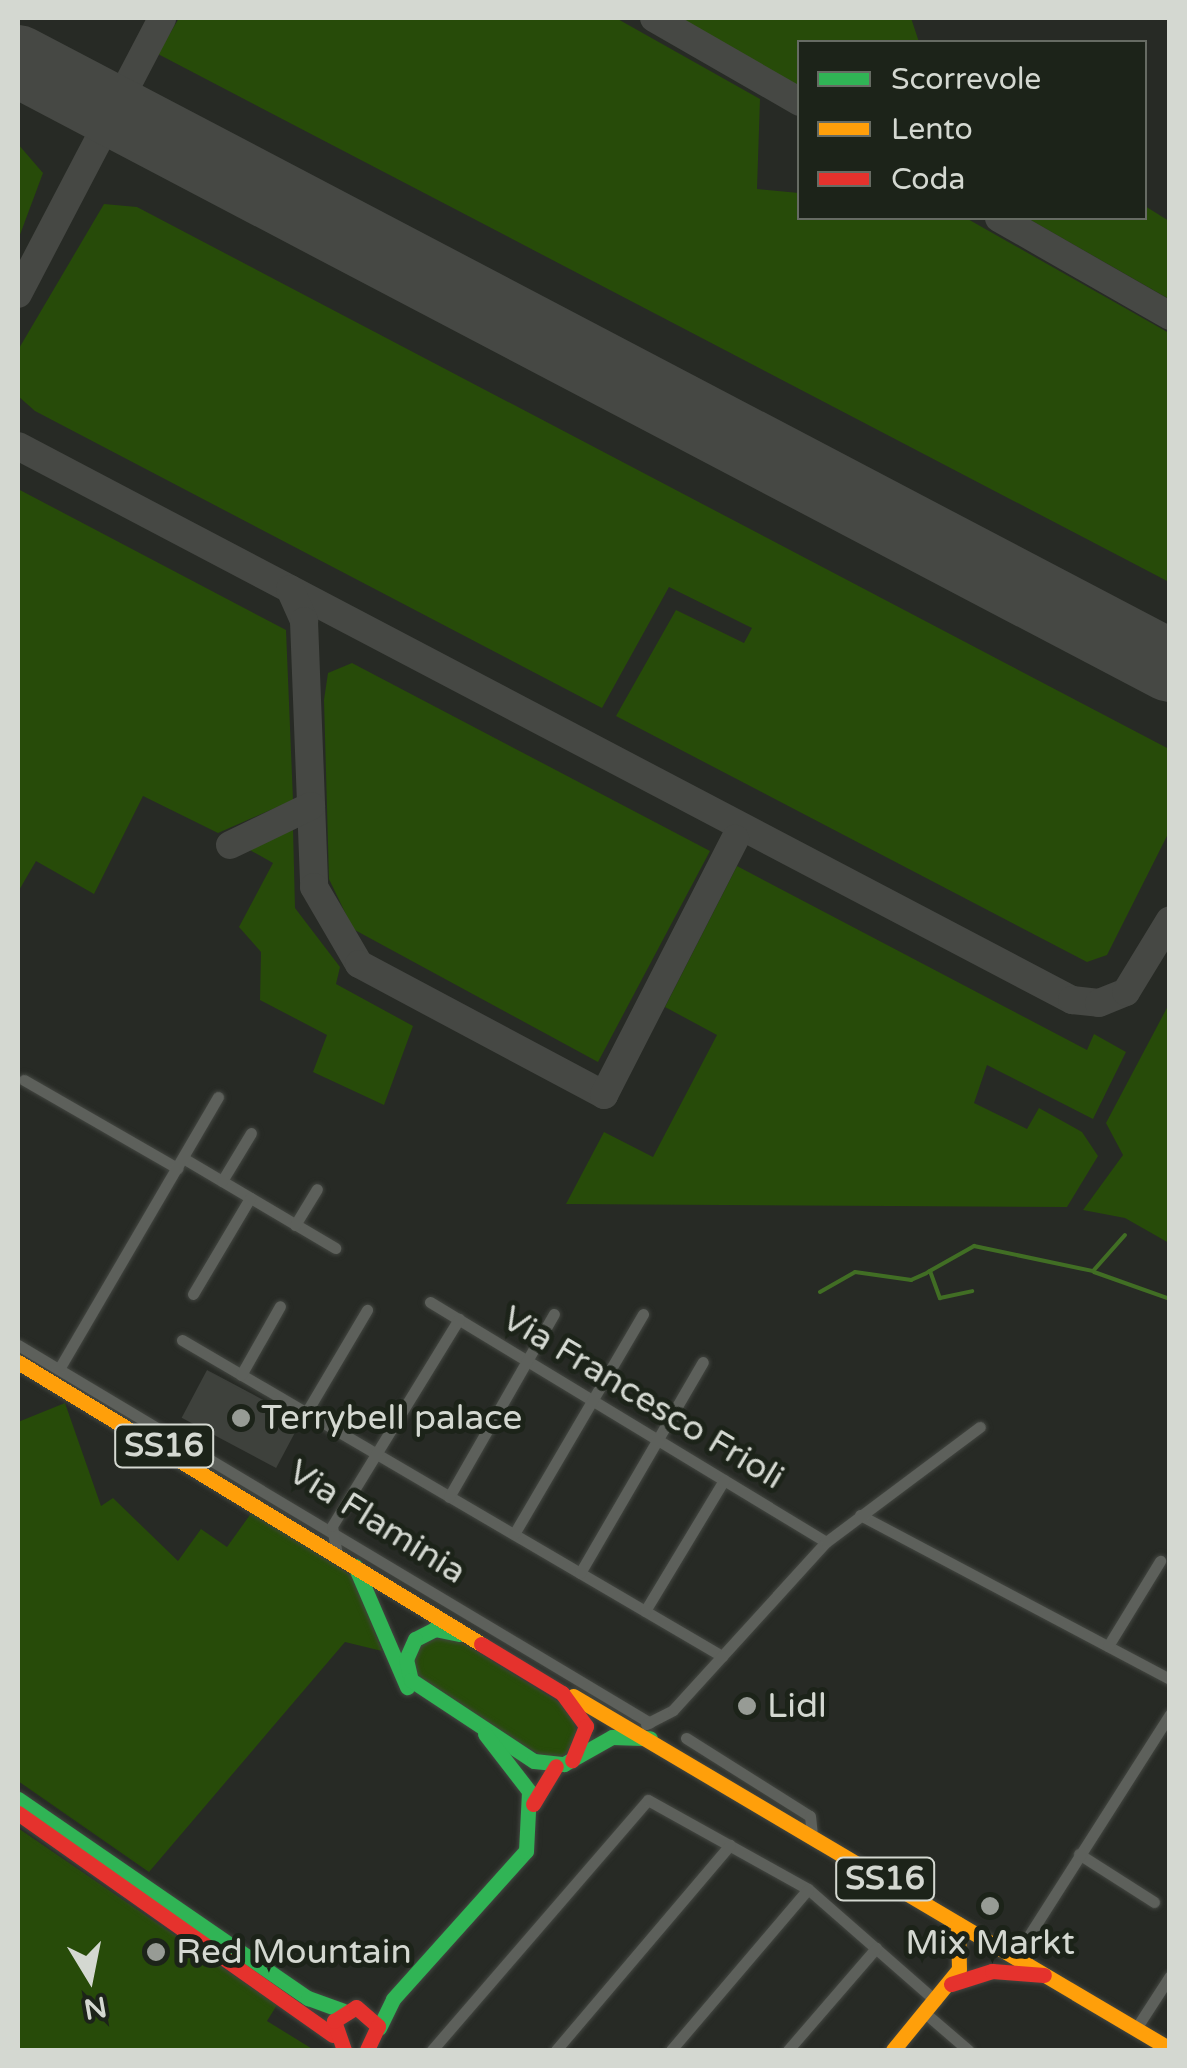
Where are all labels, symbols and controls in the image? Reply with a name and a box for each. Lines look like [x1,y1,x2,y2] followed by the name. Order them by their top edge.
[797,40,1147,220] legend
[891,61,1041,98] text: Scorrevole
[891,111,973,148] text: Lento
[891,161,965,198] text: Coda
[494,1297,792,1499] street label: Via Francesco Frioli
[261,1397,522,1439] place label: Terrybell palace
[230,1407,252,1429] marker: Terrybell palace
[114,1419,214,1473] road number: SS16
[280,1451,474,1593] street label: Via Flaminia
[767,1685,827,1727] place label: Lidl
[736,1695,758,1717] marker: Lidl
[835,1852,935,1906] road number: SS16
[979,1895,1001,1917] marker: Mix Markt
[905,1922,1075,1964] place label: Mix Markt
[40,1928,140,2028] north arrow
[176,1931,412,1973] place label: Red Mountain
[145,1941,167,1963] marker: Red Mountain
[81,1989,109,2026] text: N

